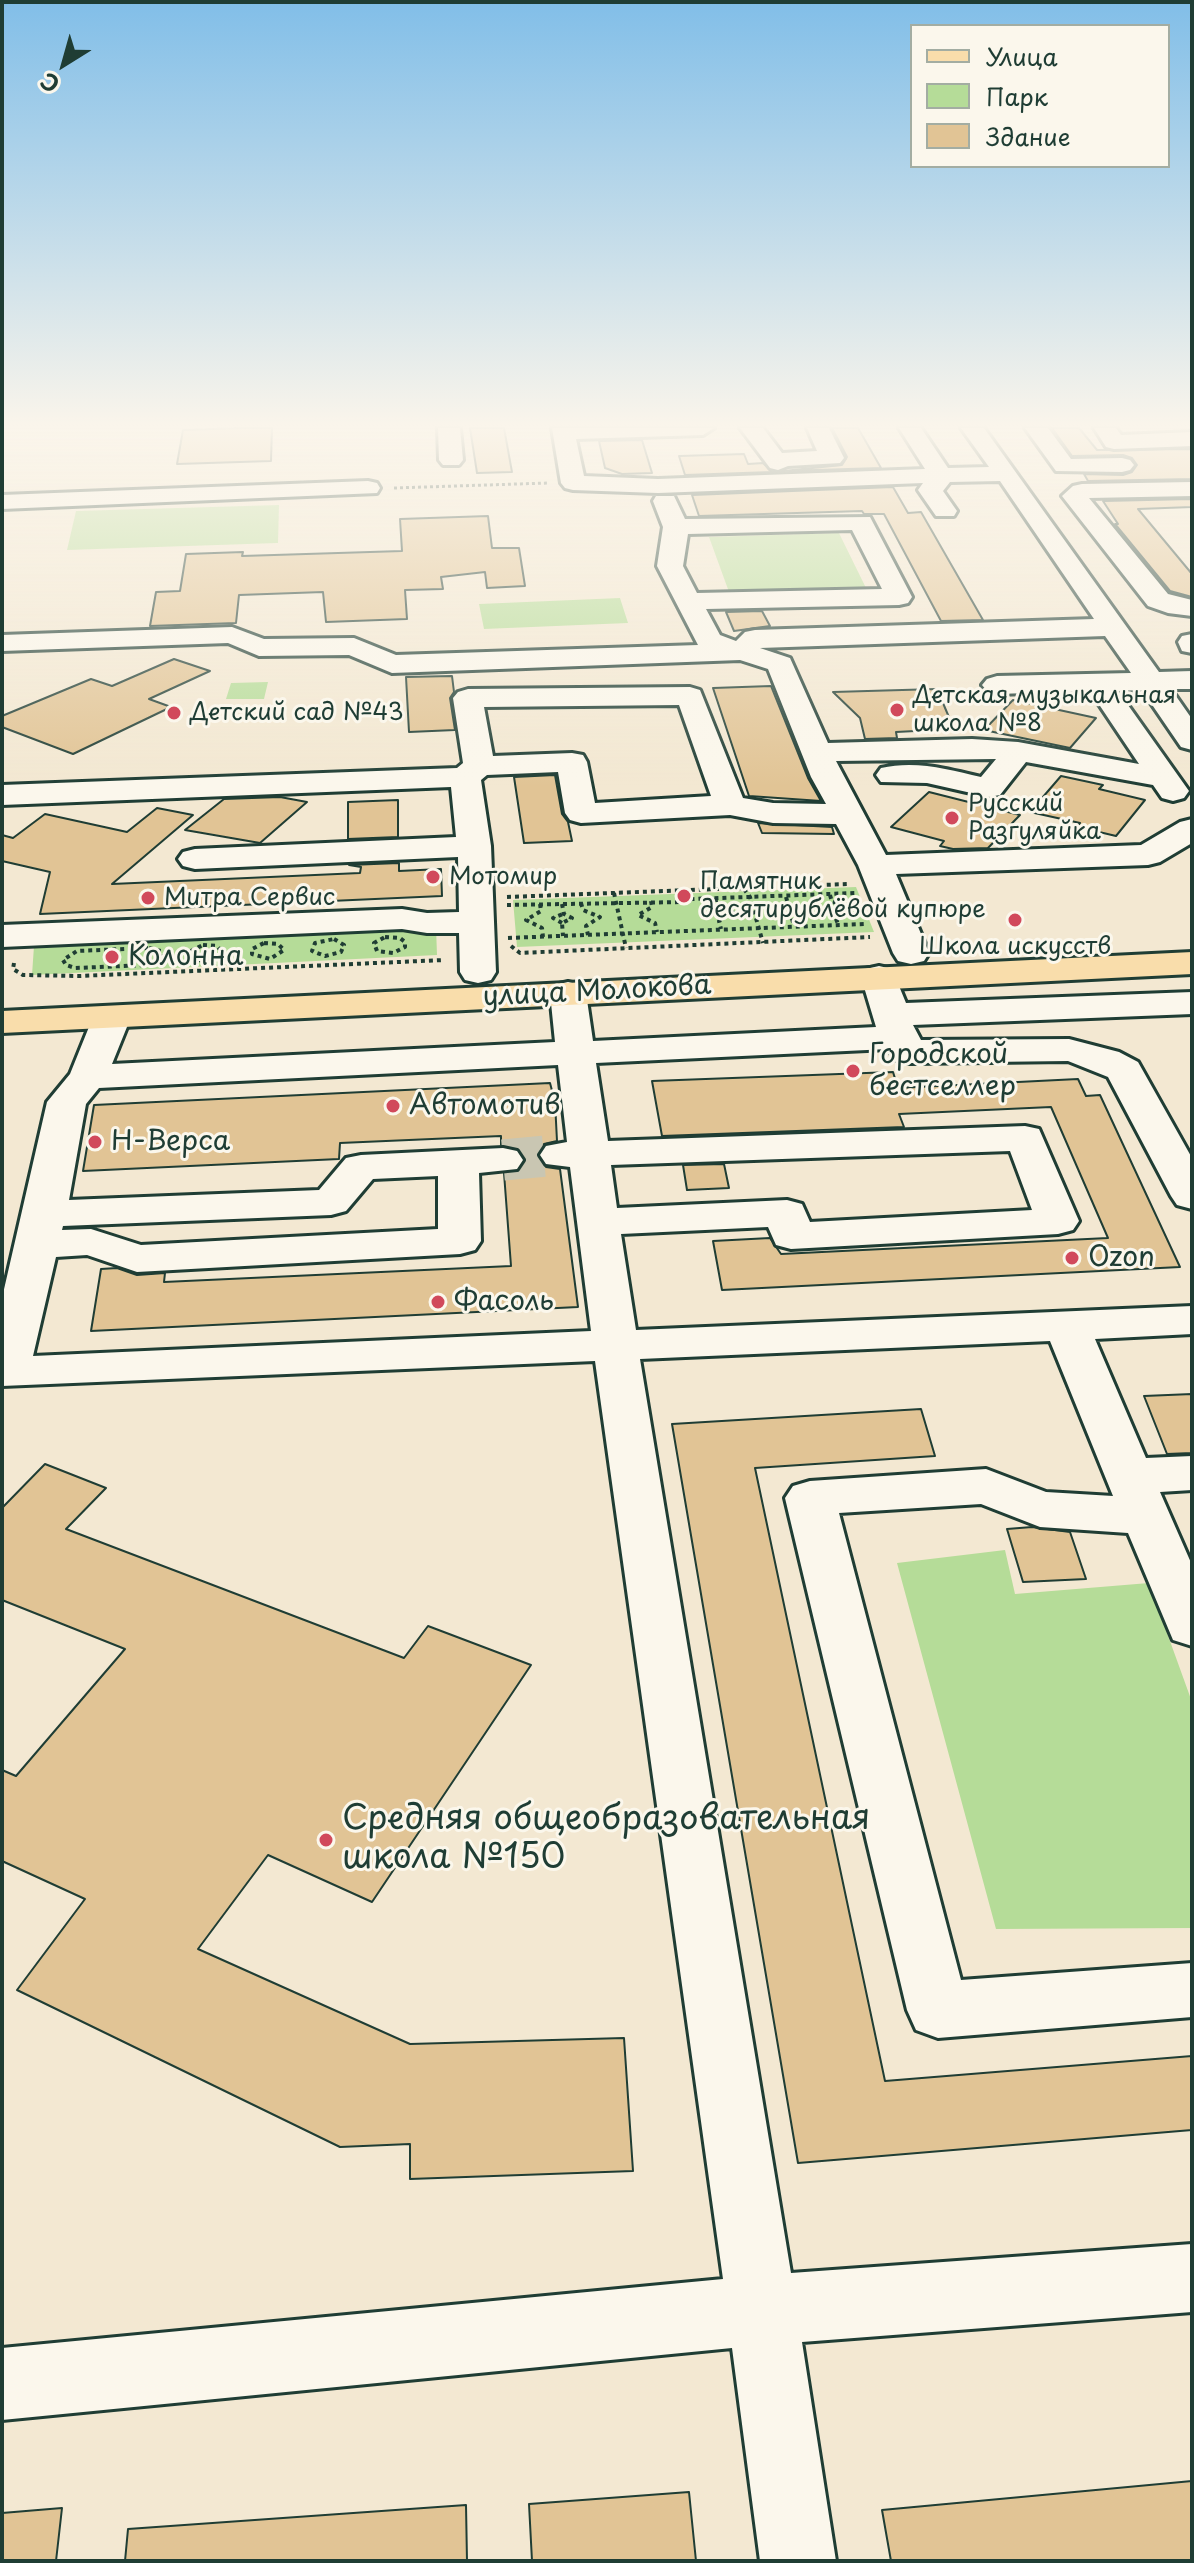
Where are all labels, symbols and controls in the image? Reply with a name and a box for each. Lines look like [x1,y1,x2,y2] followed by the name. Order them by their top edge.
[24,24,104,104] north arrow
[910,24,1170,168] legend
[986,38,1058,74] text: Улица
[33,65,66,102] text: С
[986,78,1048,114] text: Парк
[986,118,1071,154] text: Здание
[913,682,1176,738] place label: Детская музыкальная школа №8
[190,699,404,727] place label: Детский сад №43
[888,701,906,719] marker: Детская музыкальная школа №8
[165,704,183,722] marker: Детский сад №43
[968,790,1101,846] place label: Русский Разгуляйка
[943,809,961,827] marker: Русский Разгуляйка
[449,863,557,891] place label: Мотомир
[424,868,442,886] marker: Мотомир
[700,868,986,924] place label: Памятник десятирублёвой купюре
[164,884,335,912] place label: Митра Сервис
[675,887,693,905] marker: Памятник десятирублёвой купюре
[139,889,157,907] marker: Митра Сервис
[1006,911,1024,929] marker: Школа искусств
[919,933,1111,961] place label: Школа искусств
[128,940,243,974] place label: Колонна
[103,948,121,966] marker: Колонна
[482,969,712,1015] street label: улица Молокова
[869,1038,1016,1104] place label: Городской бестселлер
[844,1062,862,1080] marker: Городской бестселлер
[409,1089,561,1123] place label: Автомотив
[384,1097,402,1115] marker: Автомотив
[111,1125,230,1159] place label: Н-Верса
[86,1133,104,1151] marker: Н-Верса
[1088,1241,1155,1275] place label: Ozon
[1063,1249,1081,1267] marker: Ozon
[454,1285,554,1319] place label: Фасоль
[429,1293,447,1311] marker: Фасоль
[342,1800,870,1880] place label: Средняя общеобразовательная школа №150
[317,1831,335,1849] marker: Средняя общеобразовательная школа №150

